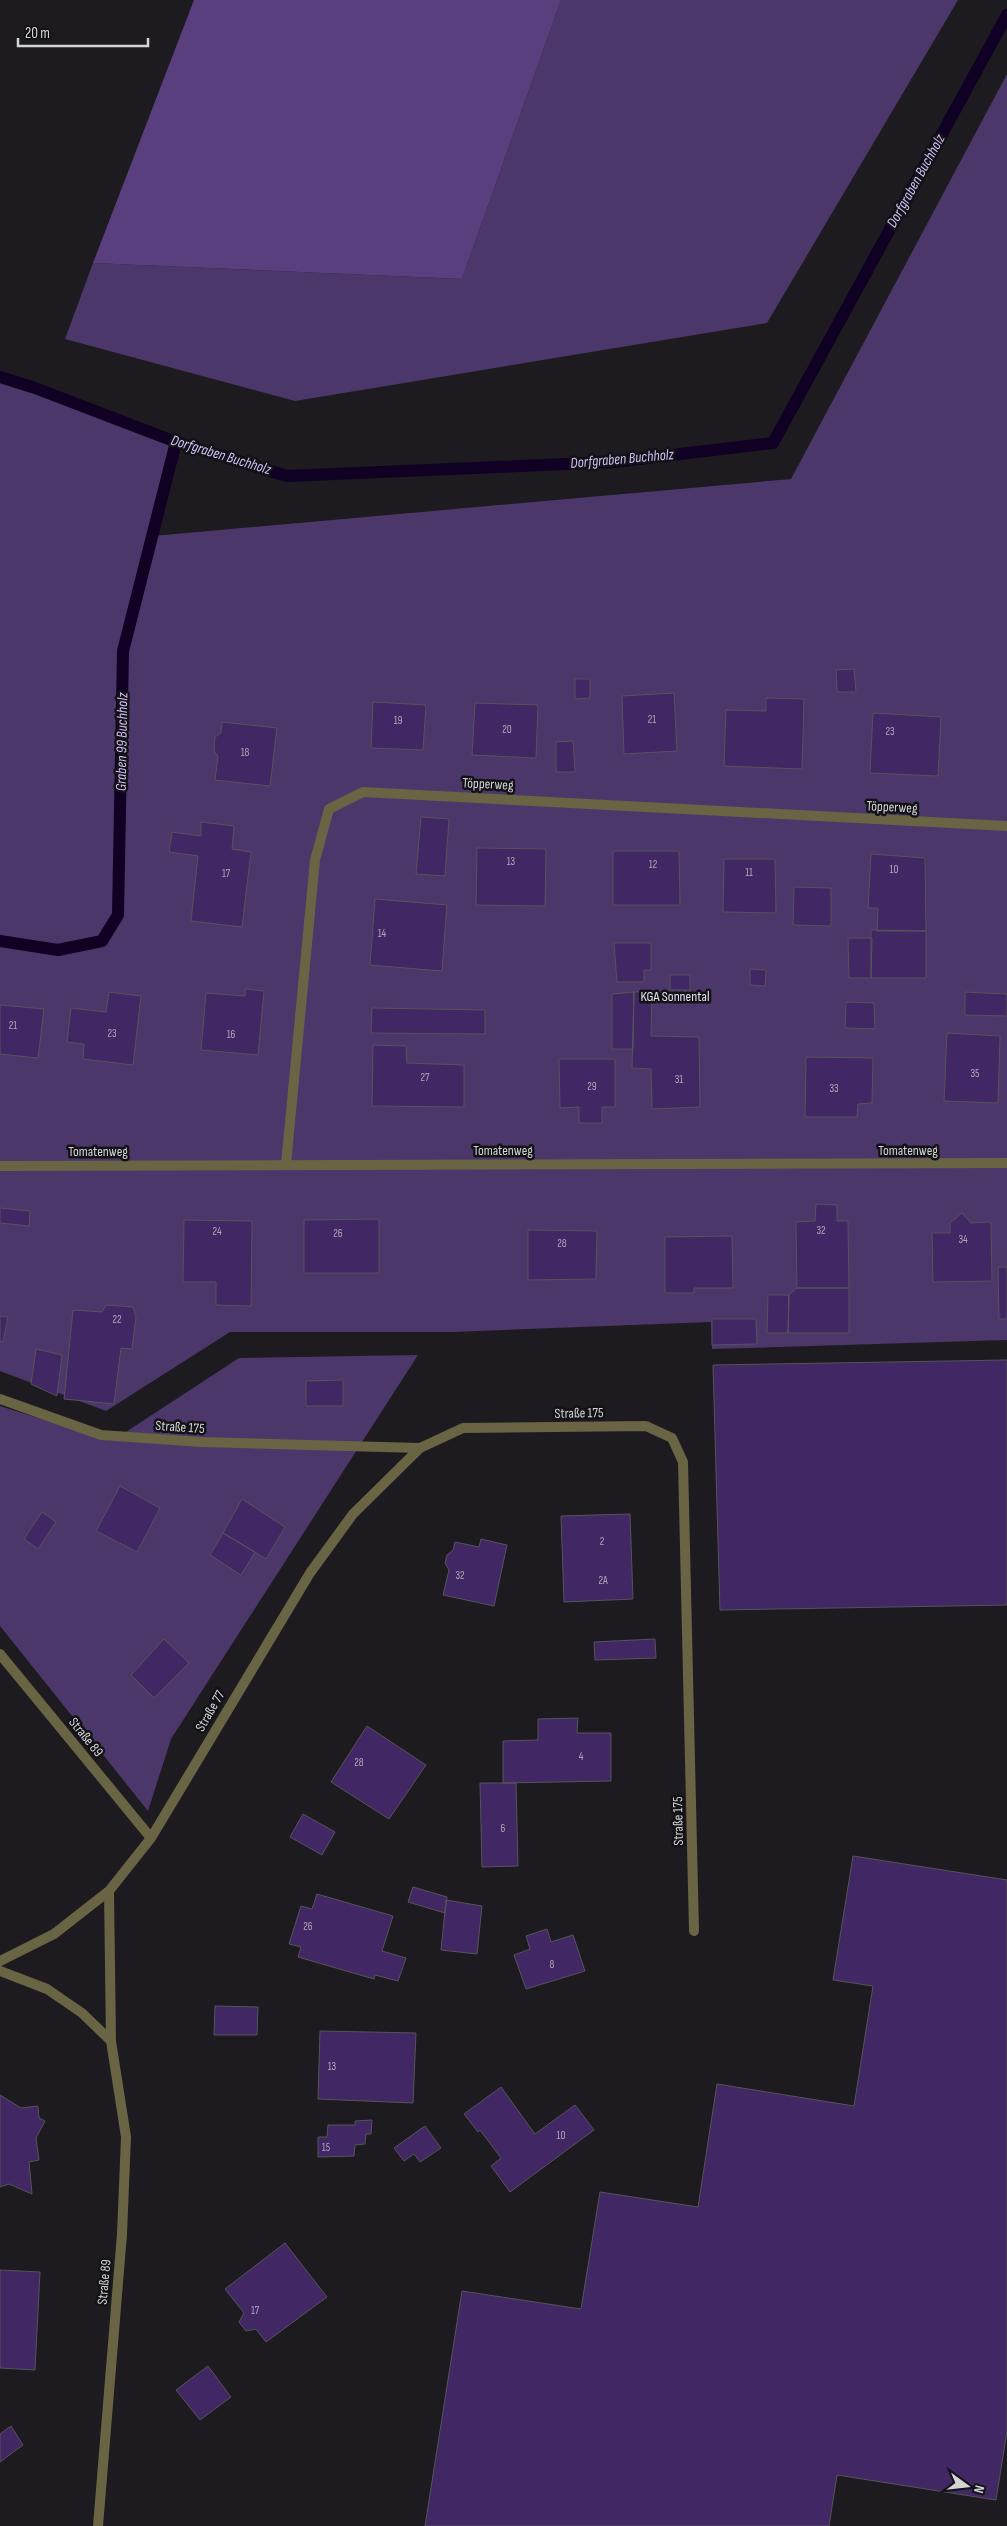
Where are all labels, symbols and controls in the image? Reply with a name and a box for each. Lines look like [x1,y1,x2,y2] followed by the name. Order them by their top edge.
[18,15,148,47] scale bar
[25,24,50,43] text: 20 m
[883,130,950,231] water label: Dorfgraben Buchholz
[169,431,274,479] water label: Dorfgraben Buchholz
[570,445,675,473] water label: Dorfgraben Buchholz
[112,692,132,791] water label: Graben 99 Buchholz
[648,713,656,726] house number: 21
[394,714,402,727] house number: 19
[502,723,512,736] house number: 20
[885,725,895,738] house number: 23
[241,746,250,759] house number: 18
[462,774,514,794] street label: Töpperweg
[866,797,918,817] street label: Töpperweg
[507,855,516,868] house number: 13
[649,858,658,871] house number: 12
[890,863,898,876] house number: 10
[745,866,753,879] house number: 11
[222,867,231,880] house number: 17
[378,927,387,940] house number: 14
[640,988,710,1005] park label: KGA Sonnental
[9,1019,17,1032] house number: 21
[107,1027,117,1040] house number: 23
[227,1028,236,1041] house number: 16
[970,1067,980,1080] house number: 35
[421,1071,430,1084] house number: 27
[675,1073,683,1086] house number: 31
[587,1080,597,1093] house number: 29
[829,1082,839,1095] house number: 33
[473,1142,533,1159] street label: Tomatenweg
[878,1142,938,1159] street label: Tomatenweg
[68,1143,128,1160] street label: Tomatenweg
[816,1224,826,1237] house number: 32
[212,1225,222,1238] house number: 24
[333,1227,343,1240] house number: 26
[958,1233,968,1246] house number: 34
[557,1237,567,1250] house number: 28
[112,1313,122,1326] house number: 22
[554,1404,604,1422] street label: Straße 175
[155,1417,206,1437] street label: Straße 175
[600,1535,605,1548] house number: 2
[455,1569,465,1582] house number: 32
[598,1574,608,1587] house number: 2A
[192,1687,229,1734] street label: Straße 77
[65,1714,107,1760] street label: Straße 89
[579,1750,584,1763] house number: 4
[354,1756,364,1769] house number: 28
[669,1796,687,1846] street label: Straße 175
[501,1822,506,1835] house number: 6
[303,1920,313,1933] house number: 26
[550,1958,555,1971] house number: 8
[328,2060,337,2073] house number: 13
[557,2129,565,2142] house number: 10
[322,2141,330,2154] house number: 15
[94,2259,114,2305] street label: Straße 89
[251,2304,260,2317] house number: 17
[942,2461,992,2511] north arrow
[970,2483,988,2495] text: N

